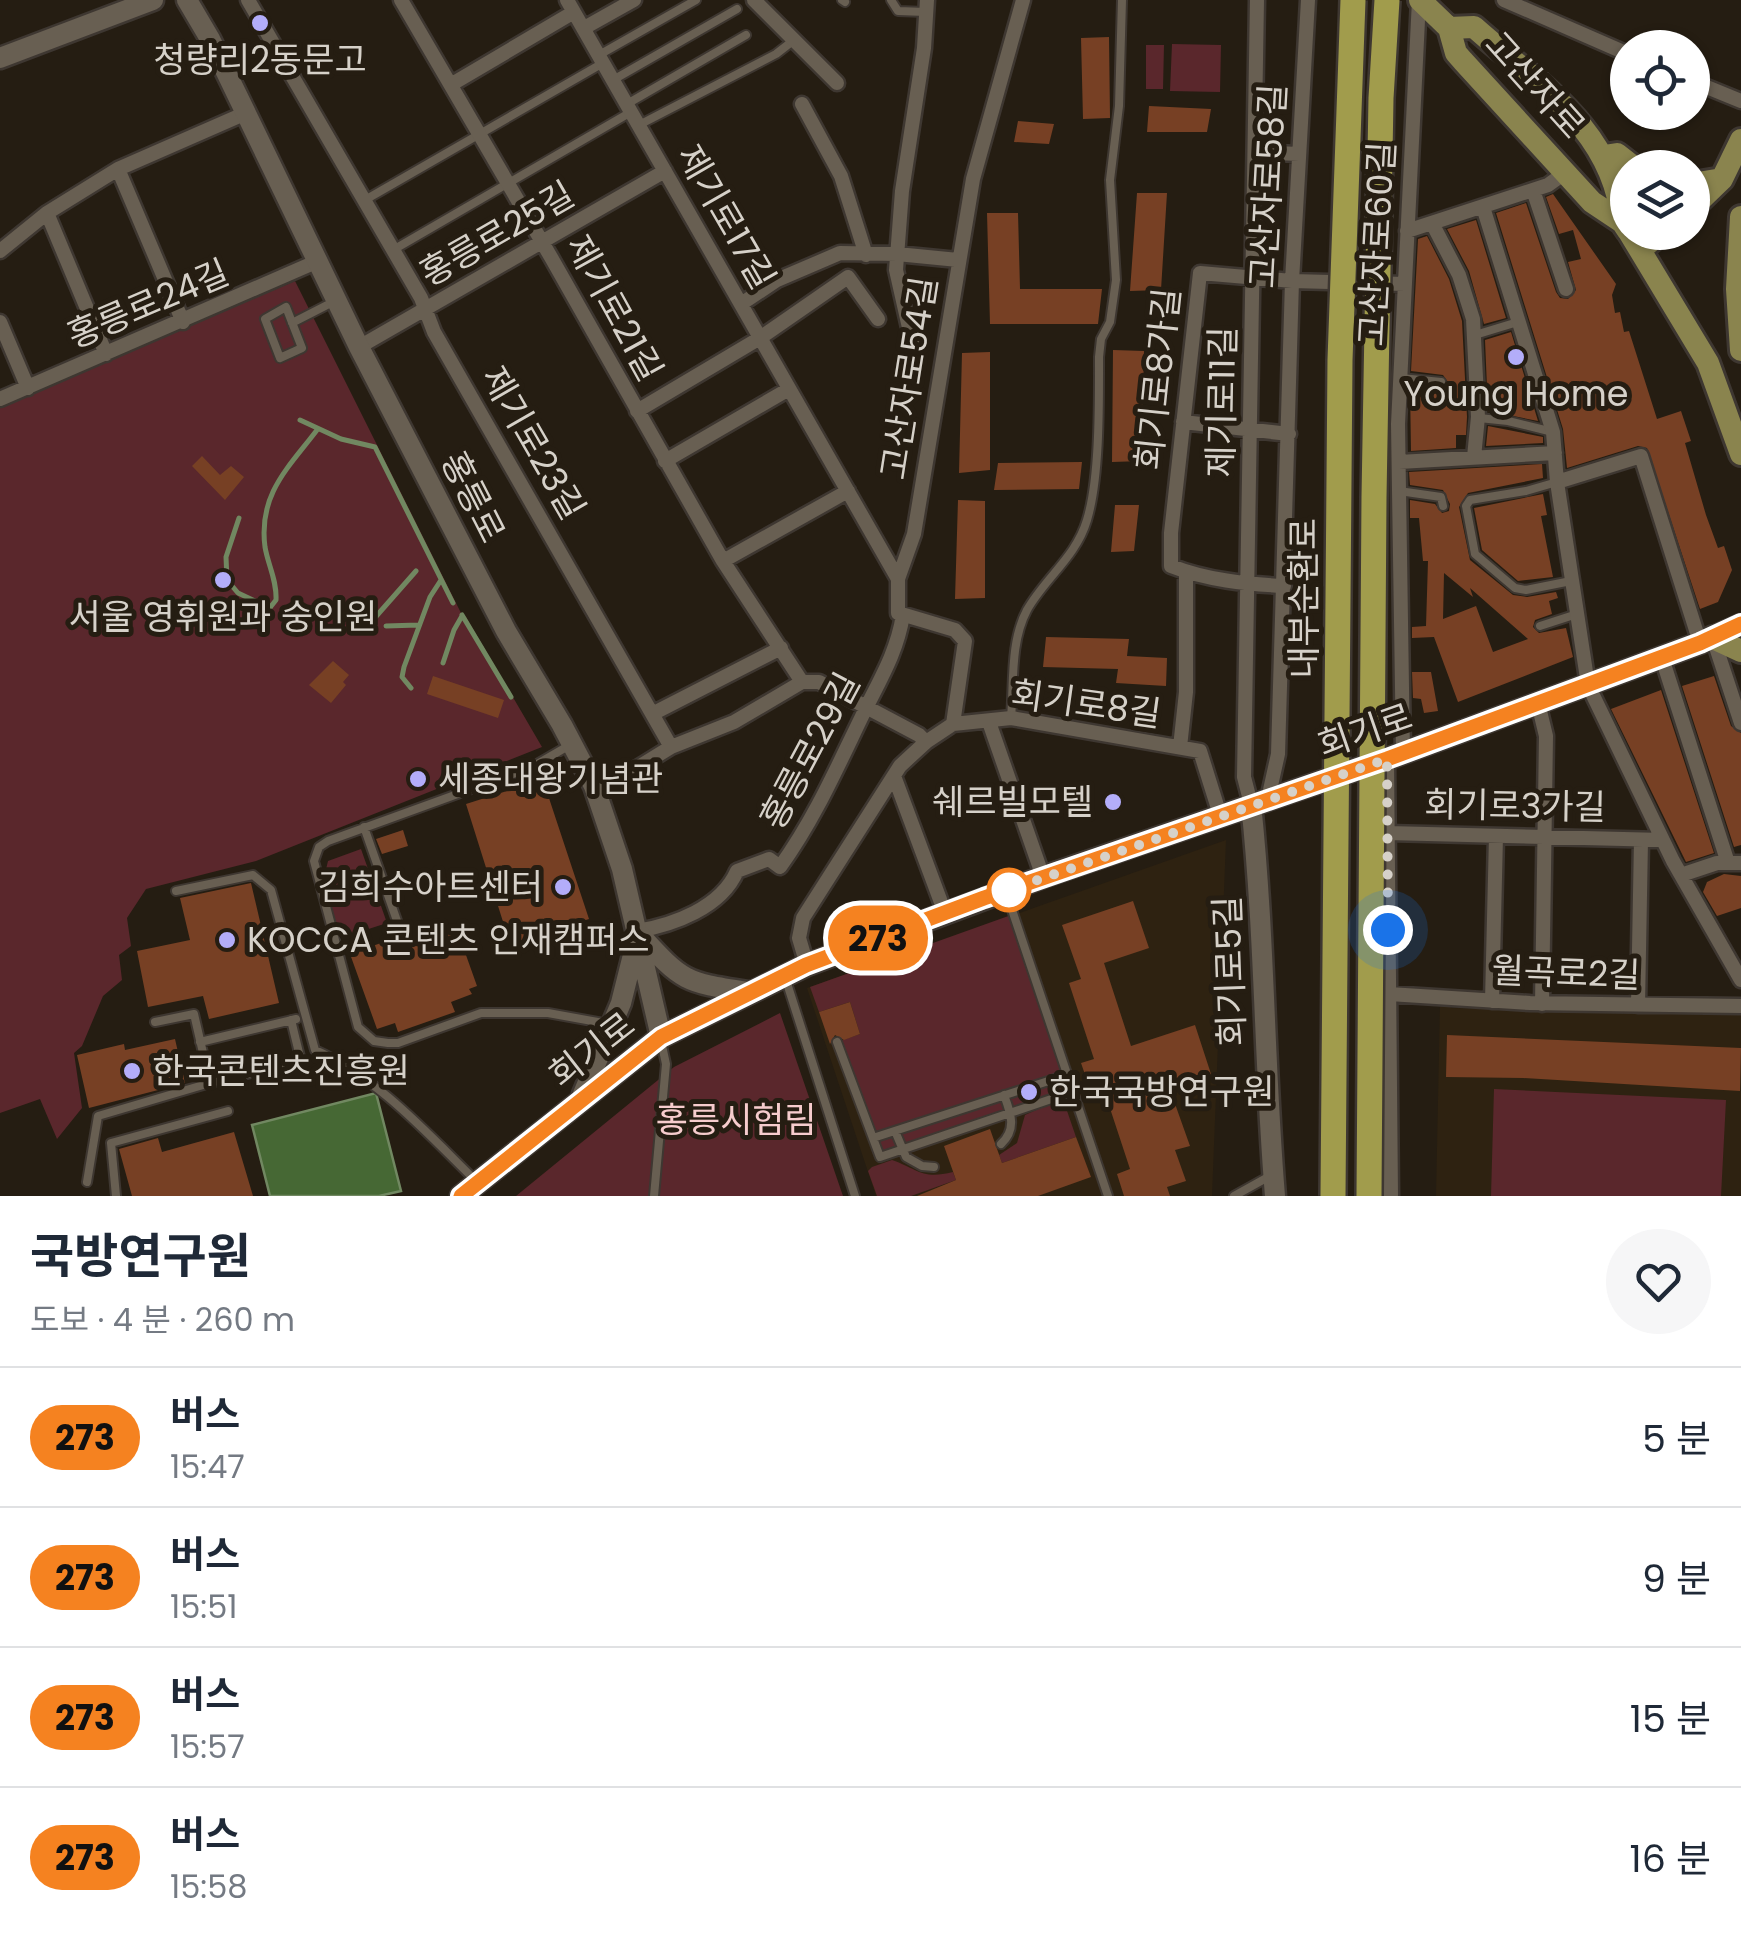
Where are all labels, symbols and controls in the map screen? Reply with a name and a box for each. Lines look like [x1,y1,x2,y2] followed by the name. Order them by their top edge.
[249,12,271,34] marker: 청량리2동문고
[1474,20,1597,149] street label: 고산자로
[1610,30,1710,250] map controls
[1610,30,1710,130] button: locate
[153,35,367,84] place label: 청량리2동문고
[1238,82,1297,290] street label: 고산자로58길
[665,136,787,298] street label: 제기로17길
[1347,140,1406,348] street label: 고산자로60길
[1610,150,1710,250] button: layers
[410,170,583,298] street label: 홍릉로25길
[554,226,675,390] street label: 제기로21길
[60,248,236,359] street label: 홍릉로24길
[868,273,949,483] street label: 고산자로54길
[1124,285,1191,473] street label: 회기로8가길
[1196,326,1247,478] street label: 제기로11길
[1505,346,1527,368] marker: Young Home
[470,357,597,528] street label: 제기로23길
[1403,369,1629,418] place label: Young Home
[430,443,517,551] street label: 홍릉로
[1279,517,1328,679] street label: 내부순환로
[212,569,234,591] marker: 서울 영휘원과 숭인원
[69,592,377,641] place label: 서울 영휘원과 숭인원
[748,664,871,838] street label: 홍릉로29길
[1008,669,1164,738] street label: 회기로8길
[1311,692,1418,769] street label: 회기로
[438,754,663,803] place label: 세종대왕기념관
[407,768,429,790] marker: 세종대왕기념관
[932,777,1093,826] place label: 쉐르빌모텔
[1424,779,1606,832] street label: 회기로3가길
[1102,791,1124,813] marker: 쉐르빌모텔
[318,862,543,911] place label: 김희수아트센터
[988,869,1030,911] unlabelled marker
[552,876,574,898] marker: 김희수아트센터
[1202,895,1257,1047] street label: 회기로5길
[1363,905,1413,955] your location
[820,906,936,970] line badge: 273
[848,914,908,963] text: 273
[247,915,649,964] place label: KOCCA 콘텐츠 인재캠퍼스
[216,929,238,951] marker: KOCCA 콘텐츠 인재캠퍼스
[1491,945,1641,1000] street label: 월곡로2길
[539,1001,645,1099] street label: 회기로
[152,1046,410,1095] place label: 한국콘텐츠진흥원
[121,1060,143,1082] marker: 한국콘텐츠진흥원
[1049,1067,1274,1116] place label: 한국국방연구원
[1018,1081,1040,1103] marker: 한국국방연구원
[655,1095,817,1144] park label: 홍릉시험림
[30,1223,251,1290] text: 국방연구원
[1606,1229,1711,1334] button: heart
[30,1297,295,1342] text: 도보 · 4 분 · 260 m
[170,1388,240,1441] text: 버스
[1642,1412,1711,1465] text: 5 분
[55,1413,115,1462] text: 273
[170,1444,245,1489] text: 15:47
[170,1528,240,1581] text: 버스
[1642,1552,1711,1605] text: 9 분
[55,1553,115,1602] text: 273
[170,1584,238,1629] text: 15:51
[170,1668,240,1721] text: 버스
[1630,1692,1711,1745] text: 15 분
[55,1693,115,1742] text: 273
[170,1724,245,1769] text: 15:57
[170,1808,240,1861] text: 버스
[1630,1832,1711,1885] text: 16 분
[55,1833,115,1882] text: 273
[170,1864,247,1909] text: 15:58

